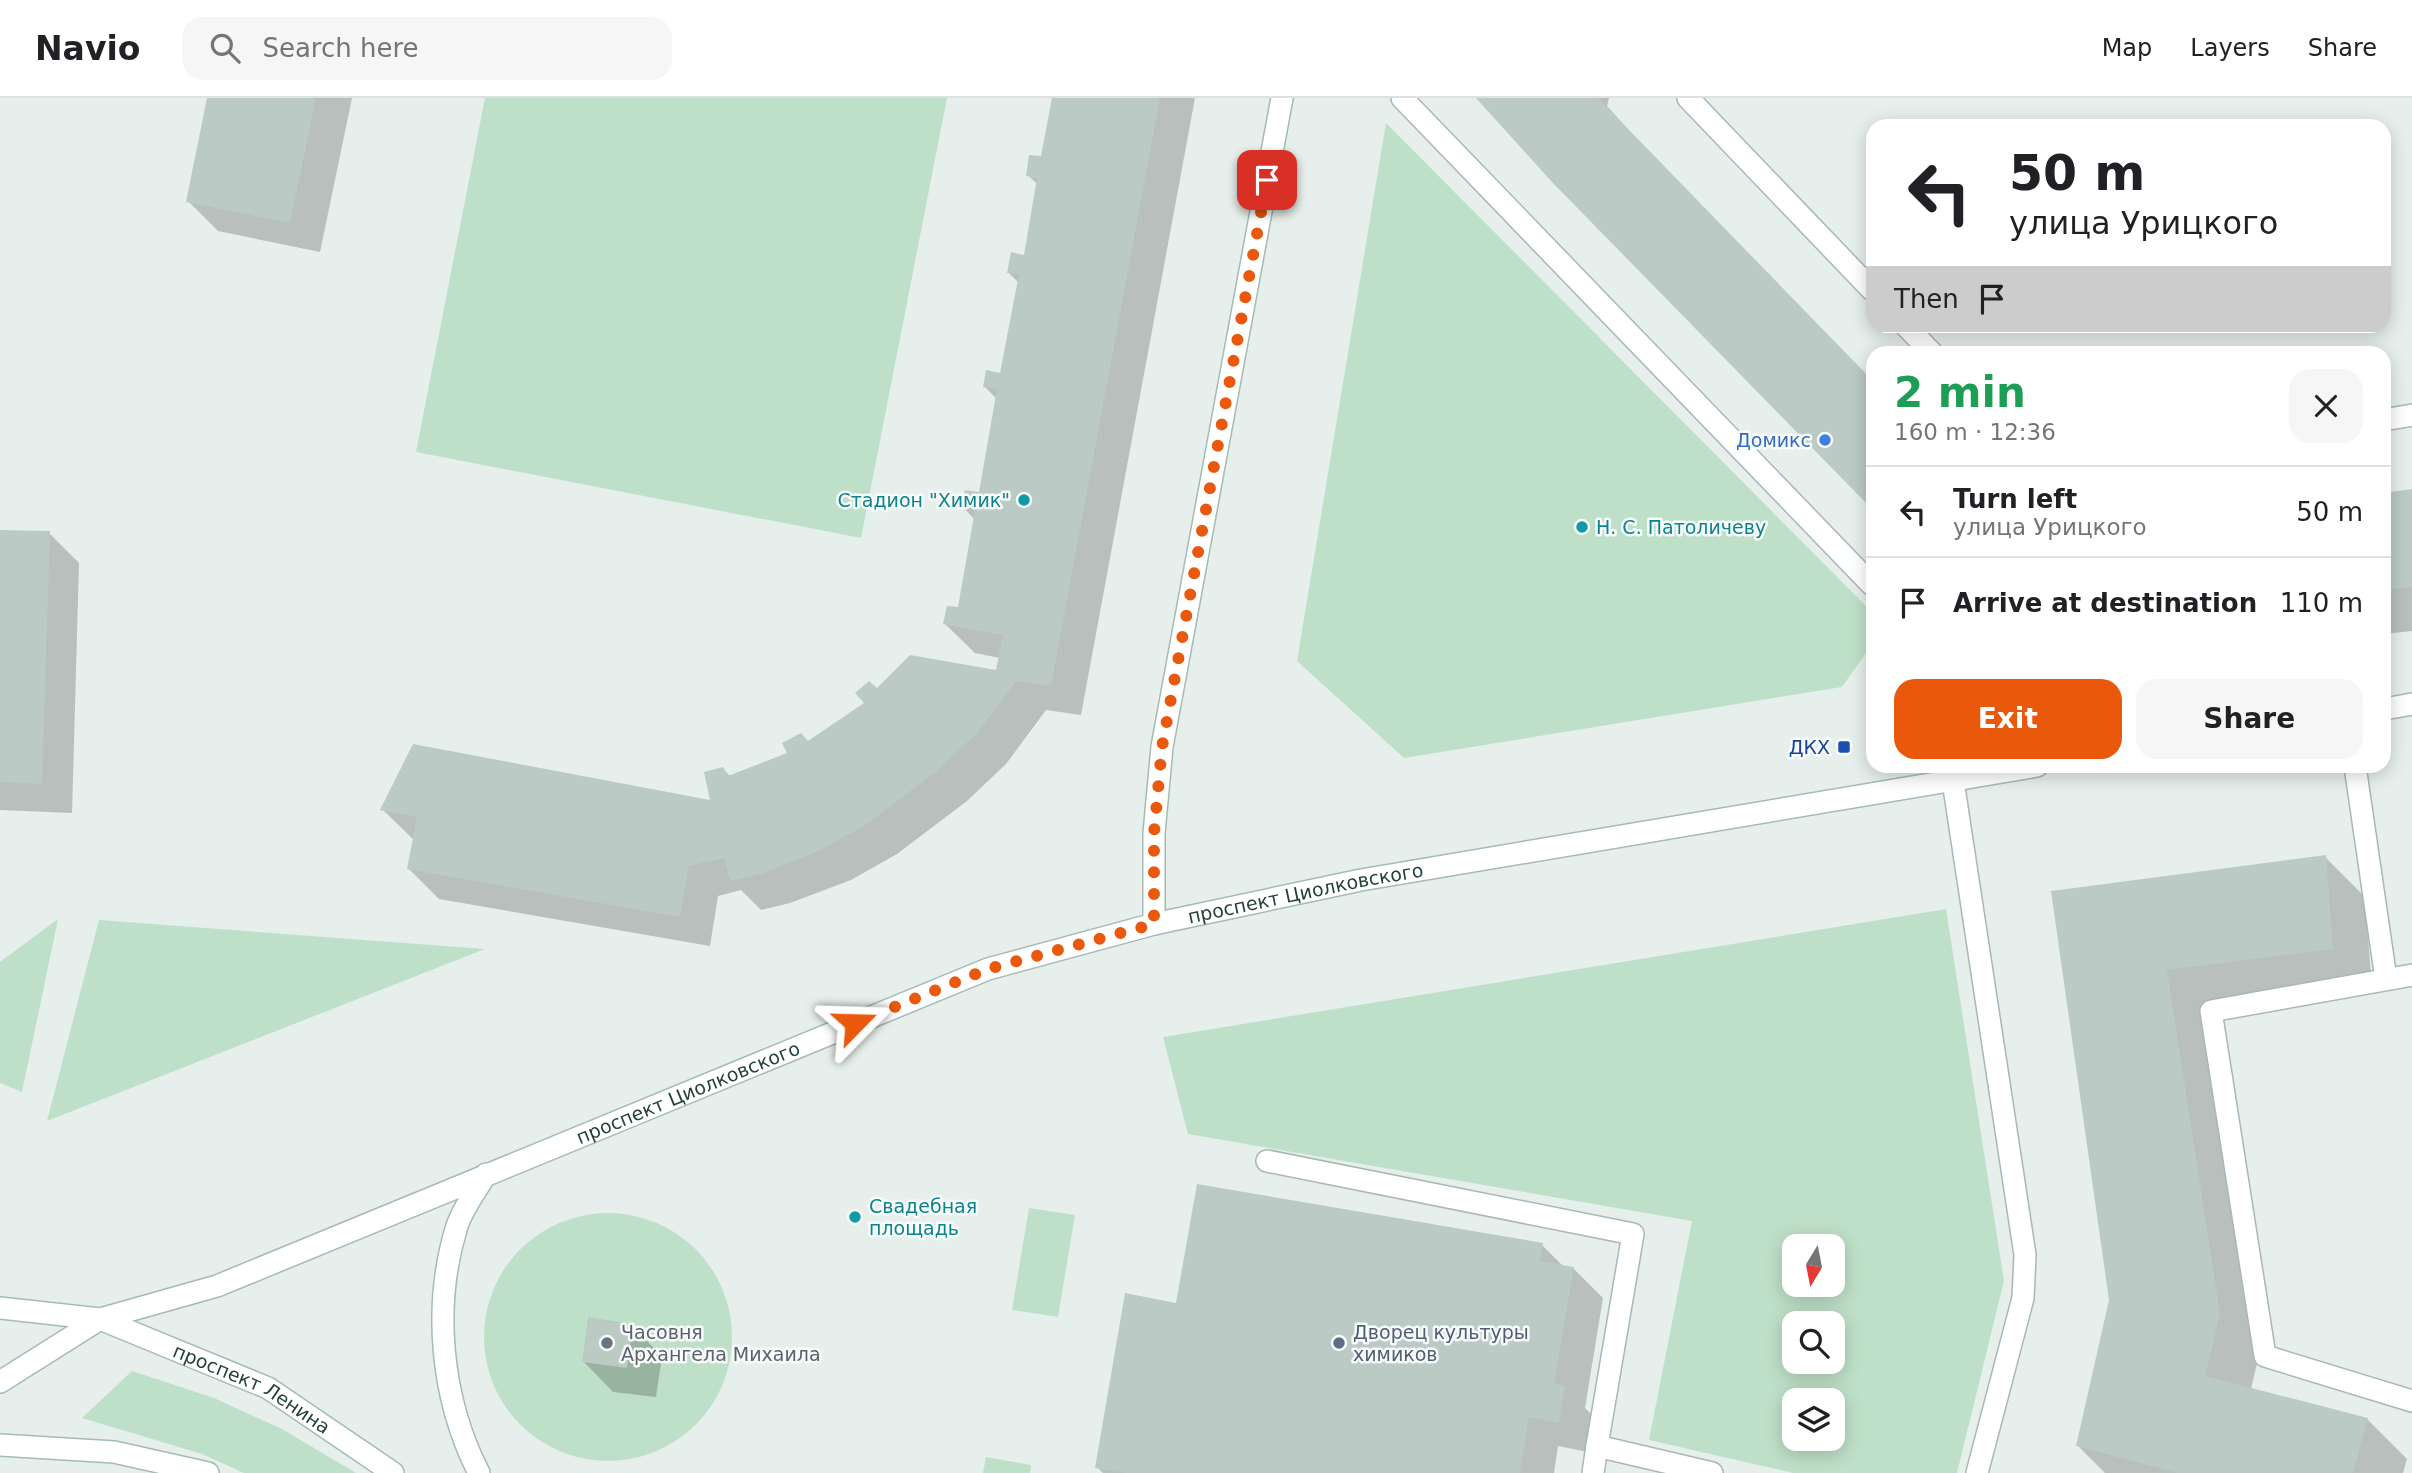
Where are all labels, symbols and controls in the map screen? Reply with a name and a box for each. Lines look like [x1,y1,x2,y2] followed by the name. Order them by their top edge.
[182,17,672,80] search box
[35,29,140,68] text: Navio
[206,29,244,67] icon: search
[262,33,419,63] text: Search here
[2102,34,2152,62] text: Map
[2190,34,2270,62] text: Layers
[2308,34,2377,62] text: Share
[2009,145,2145,202] text: 50 m
[1894,147,1985,238] icon: left
[1237,150,1297,210] pin
[1248,161,1286,199] icon: arrive
[2009,204,2278,242] text: улица Урицкого
[1973,280,2011,318] icon: arrive
[1894,284,1959,314] text: Then
[1894,368,2026,417] text: 2 min
[2289,369,2363,443] button: close
[1894,419,2056,445] text: 160 m · 12:36
[1736,429,1811,451] place label: Домикс
[1817,432,1833,448] marker: Домикс
[1953,484,2077,514] text: Turn left
[837,489,1010,511] place label: Стадион "Химик"
[1016,492,1032,508] marker: Стадион "Химик"
[1894,493,1932,531] icon: left
[2296,497,2363,527] text: 50 m
[1953,514,2147,540] text: улица Урицкого
[1596,516,1766,538] place label: Н. С. Патоличеву
[1574,519,1590,535] marker: Н. С. Патоличеву
[1894,584,1932,622] icon: arrive
[1953,588,2257,618] text: Arrive at destination
[2280,588,2363,618] text: 110 m
[1894,679,2122,759] button: Exit
[2136,679,2363,759] button: Share
[1789,736,1830,758] place label: ДКХ
[1836,739,1852,755] marker: ДКХ
[1186,859,1425,928] street label: проспект Циолковского
[818,986,892,1060] position arrow
[573,1037,803,1148] street label: проспект Циолковского
[869,1195,977,1239] place label: Свадебная площадь
[847,1209,863,1225] marker: Свадебная площадь
[1782,1234,1844,1297] north arrow
[1782,1234,1845,1451] map controls
[1782,1311,1845,1374] button: search
[621,1321,821,1365] place label: Часовня Архангела Михаила
[1353,1321,1529,1365] place label: Дворец культуры химиков
[599,1335,615,1351] marker: Часовня Архангела Михаила
[1331,1335,1347,1351] marker: Дворец культуры химиков
[170,1339,334,1438] street label: проспект Ленина
[1782,1388,1845,1451] button: layers

